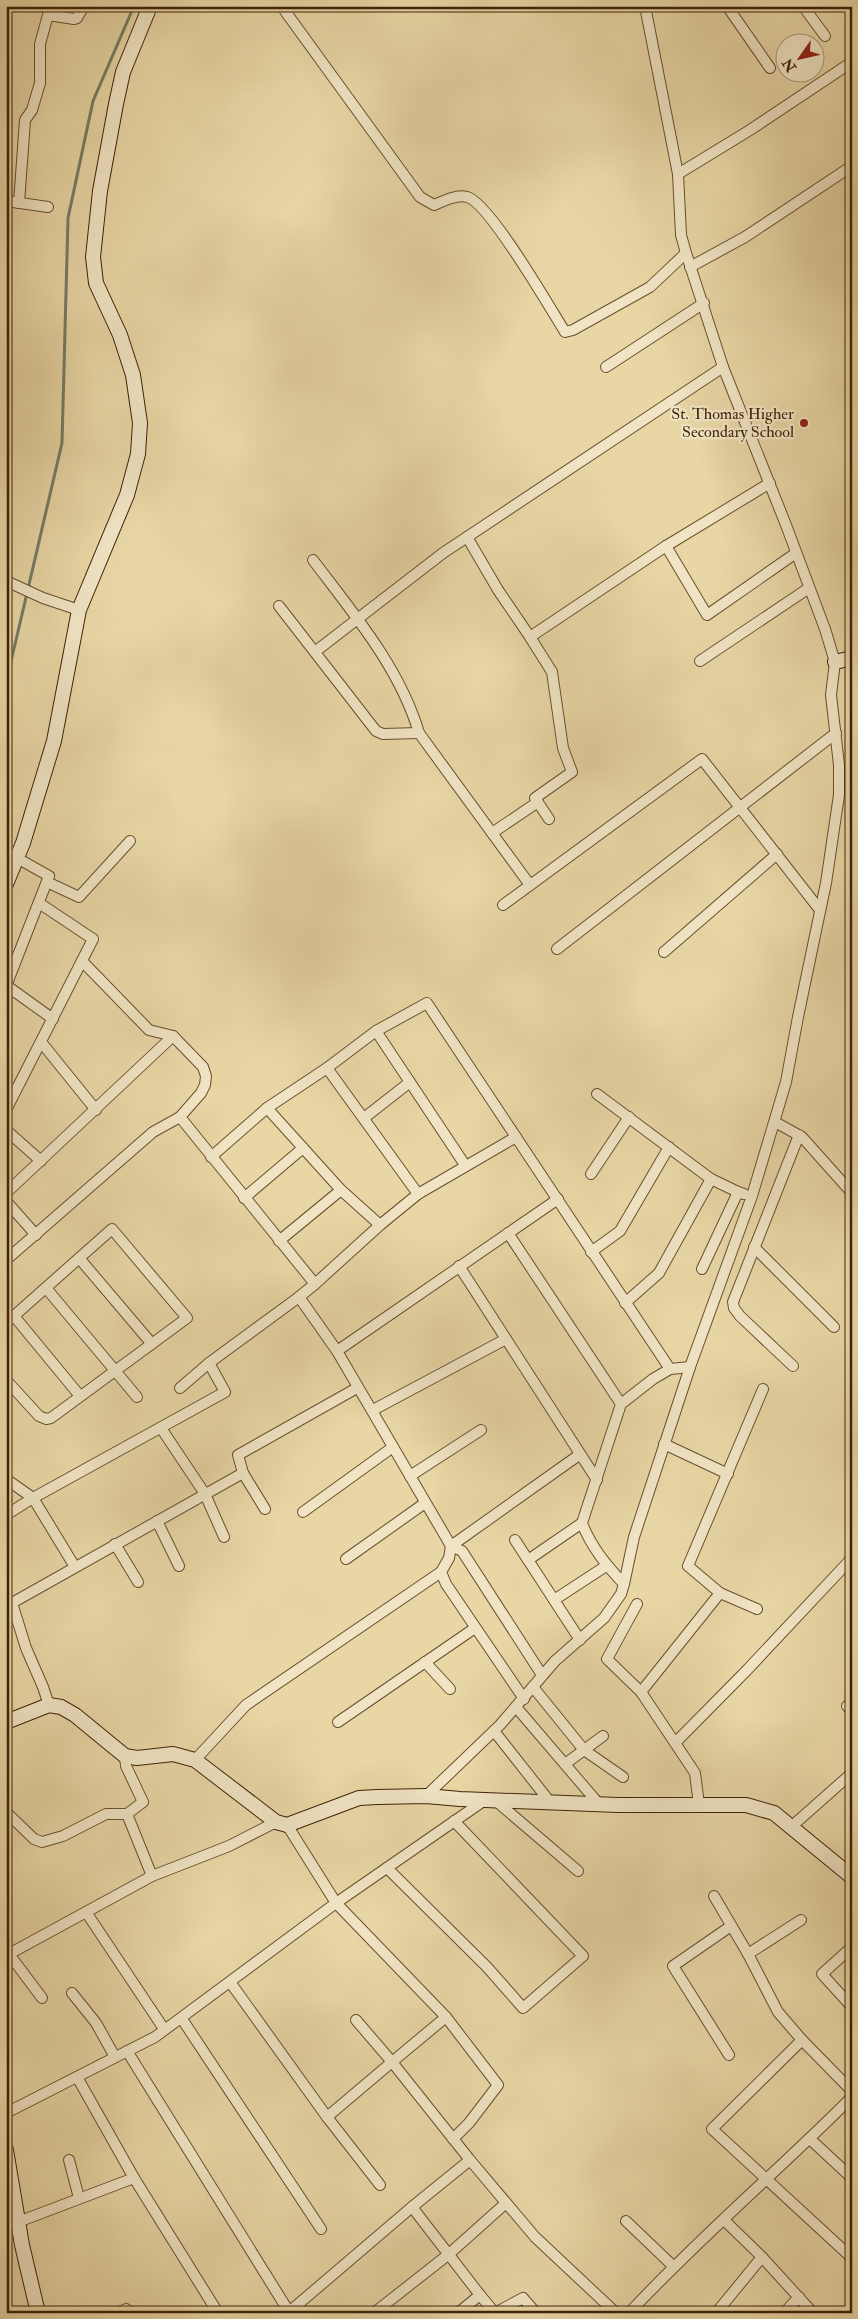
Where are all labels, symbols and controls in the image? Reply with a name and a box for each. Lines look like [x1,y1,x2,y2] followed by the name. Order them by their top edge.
[776,32,826,82] north arrow
[779,55,801,76] text: N
[671,404,794,442] place label: St. Thomas Higher Secondary School
[798,417,810,429] marker: St. Thomas Higher Secondary School

